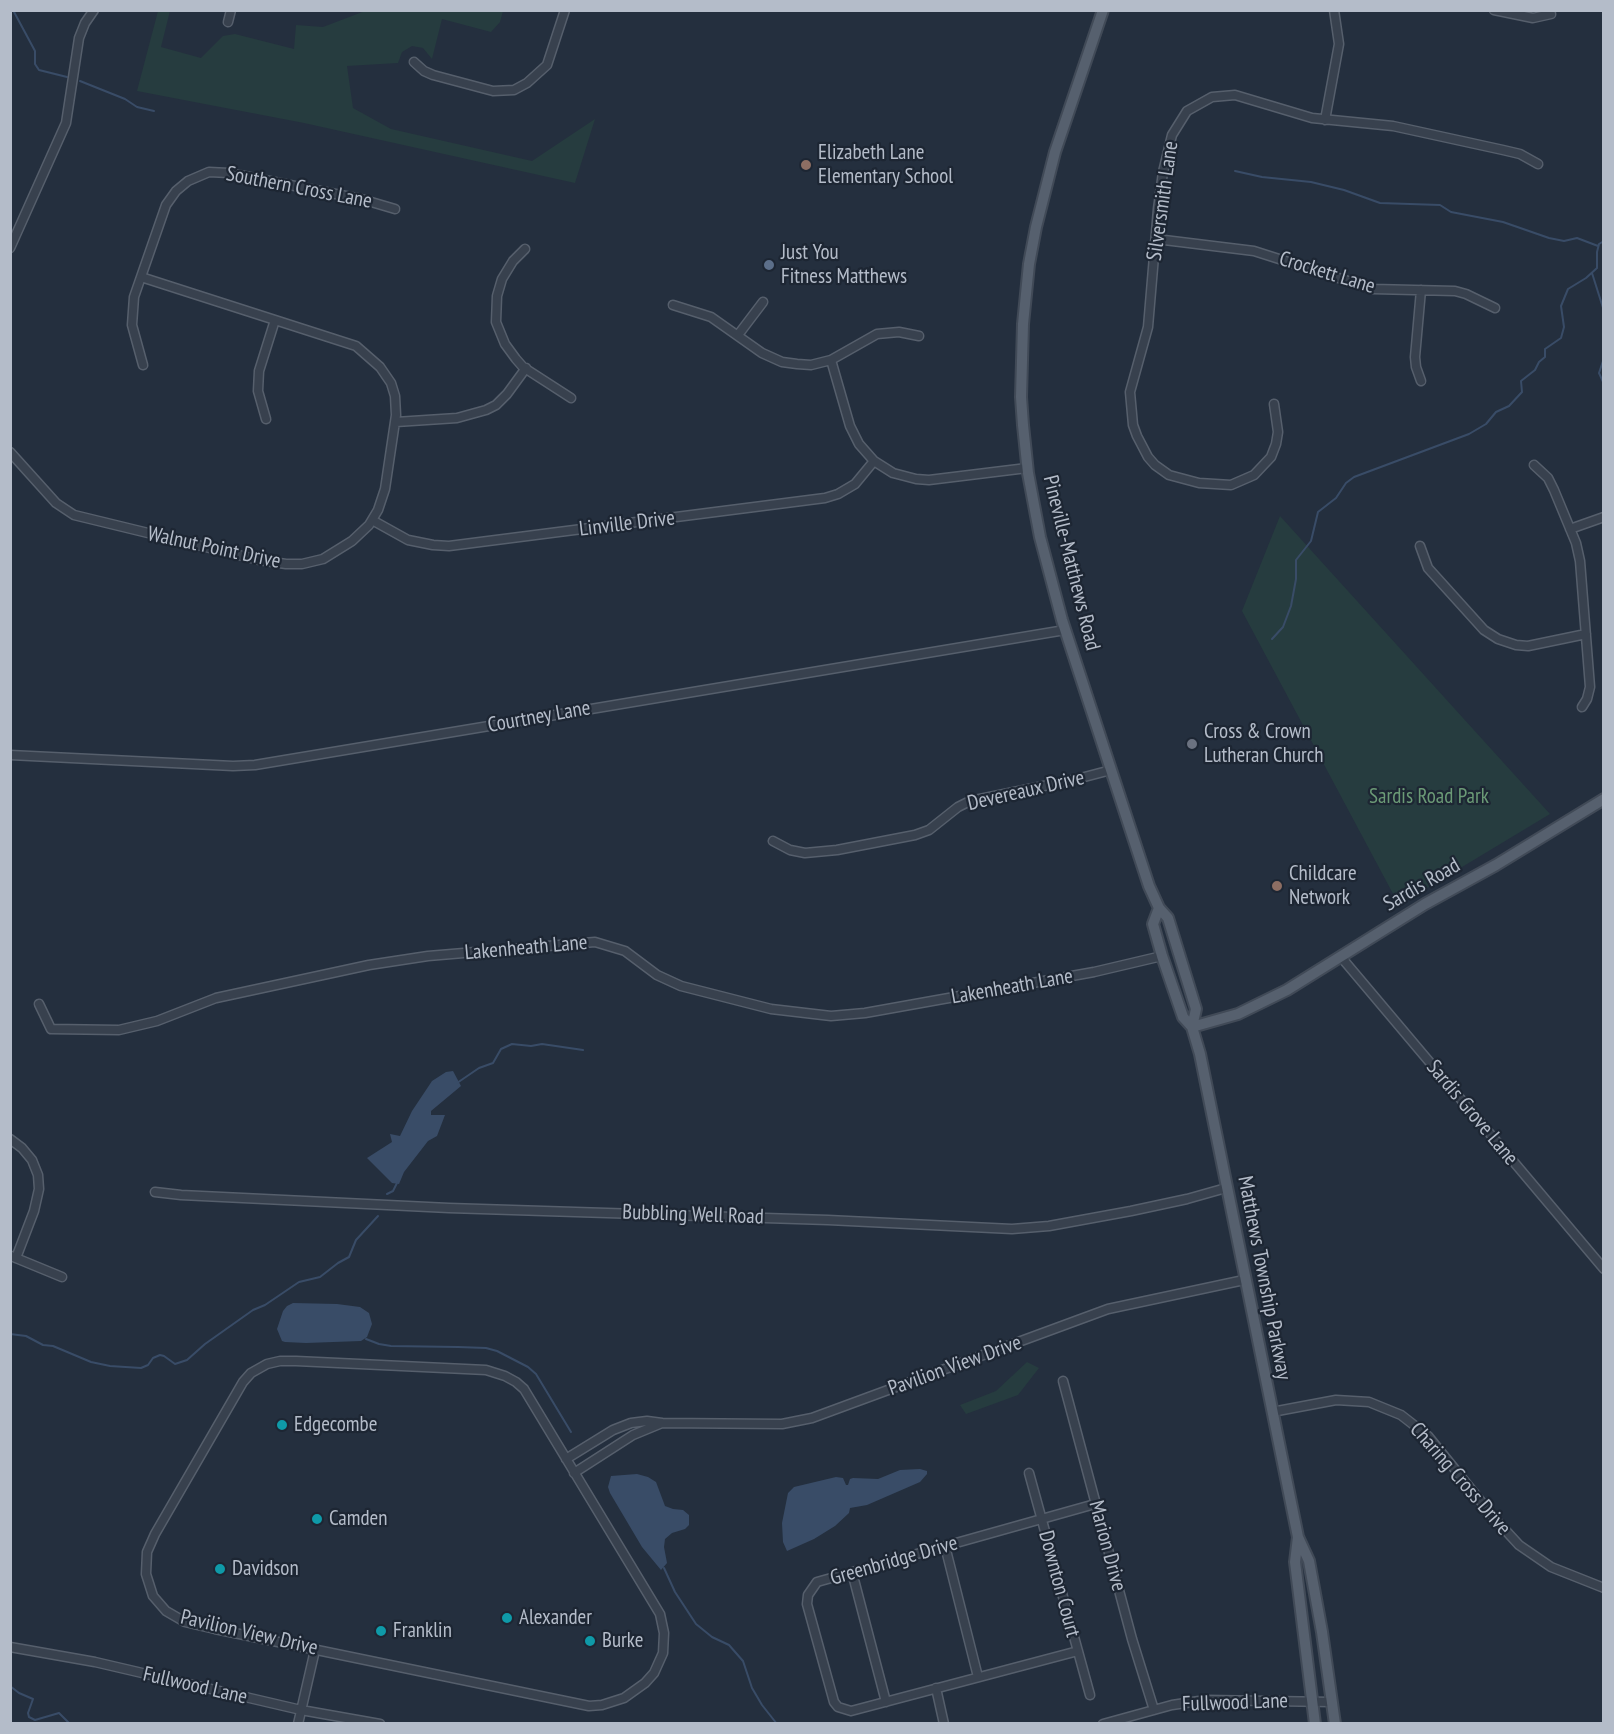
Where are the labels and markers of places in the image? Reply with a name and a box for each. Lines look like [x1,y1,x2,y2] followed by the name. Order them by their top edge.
[818,140,953,190] place label: Elizabeth Lane Elementary School
[799,158,813,172] marker: Elizabeth Lane Elementary School
[781,240,907,290] place label: Just You Fitness Matthews
[762,258,776,272] marker: Just You Fitness Matthews
[1204,719,1323,769] place label: Cross & Crown Lutheran Church
[1185,737,1199,751] marker: Cross & Crown Lutheran Church
[1289,861,1357,911] place label: Childcare Network
[1270,879,1284,893] marker: Childcare Network
[294,1412,377,1438] place label: Edgecombe
[275,1418,289,1432] marker: Edgecombe
[329,1506,387,1532] place label: Camden
[310,1512,324,1526] marker: Camden
[232,1556,299,1582] place label: Davidson
[213,1562,227,1576] marker: Davidson
[519,1605,592,1631] place label: Alexander
[500,1611,514,1625] marker: Alexander
[393,1618,452,1644] place label: Franklin
[374,1624,388,1638] marker: Franklin
[602,1628,643,1654] place label: Burke
[583,1634,597,1648] marker: Burke

